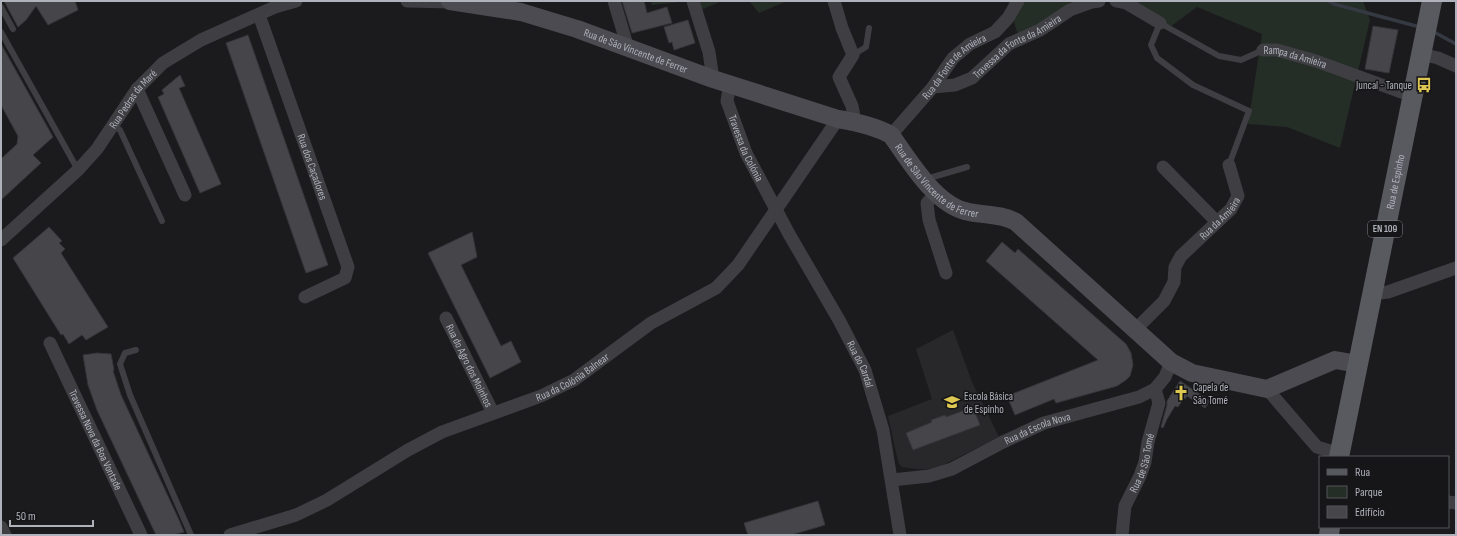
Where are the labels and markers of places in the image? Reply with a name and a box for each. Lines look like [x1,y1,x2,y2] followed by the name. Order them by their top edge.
[1415,76,1433,94] bus stop icon: Juncal - Tanque
[1355,79,1412,92] place label: Juncal - Tanque
[1193,381,1228,407] place label: Capela de São Tomé
[1172,384,1190,402] church icon: Capela de São Tomé
[964,390,1013,416] place label: Escola Básica de Espinho
[943,393,961,411] school or university icon: Escola Básica de Espinho

